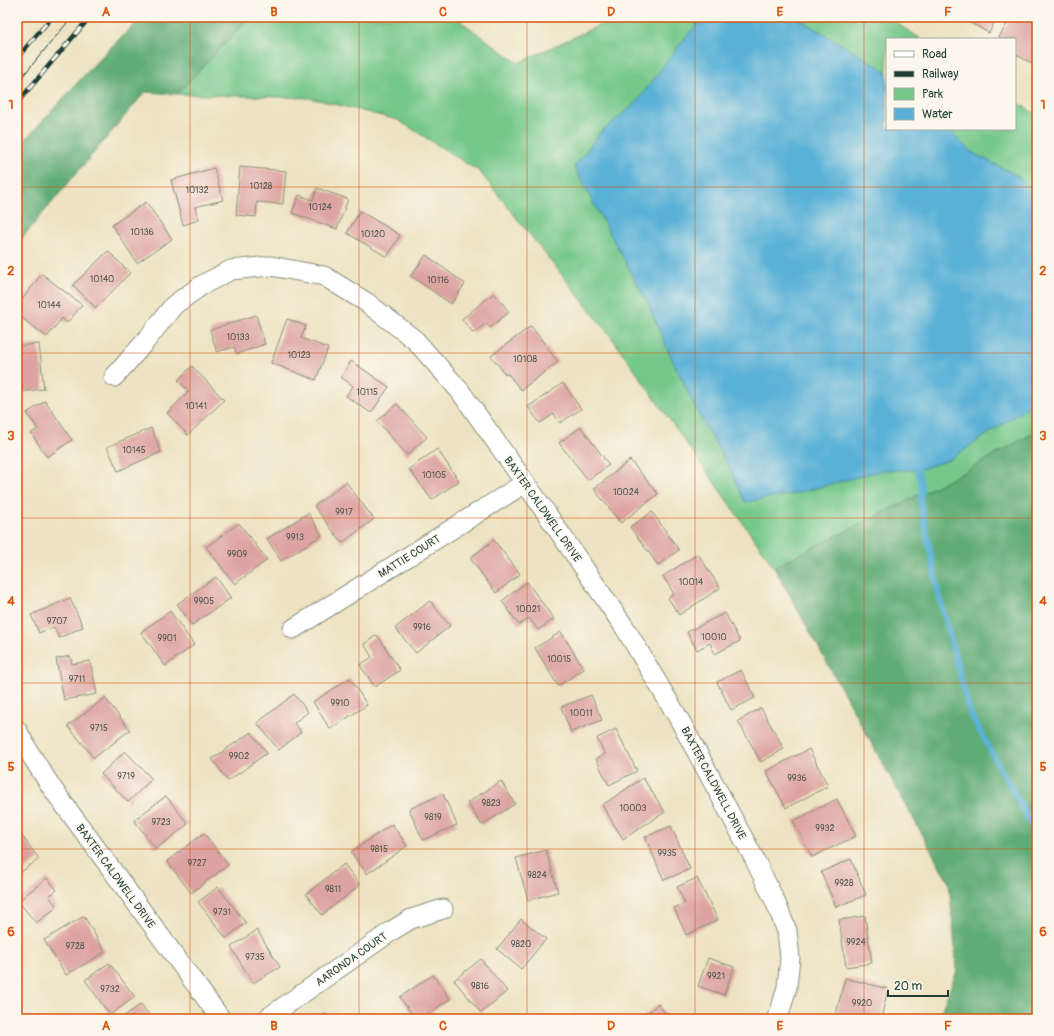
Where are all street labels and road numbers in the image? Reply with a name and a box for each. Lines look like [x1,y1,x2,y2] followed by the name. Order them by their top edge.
[501,454,584,565] street label: BAXTER CALDWELL DRIVE
[376,532,443,581] street label: MATTIE COURT
[678,725,749,842] street label: BAXTER CALDWELL DRIVE
[73,822,158,931] street label: BAXTER CALDWELL DRIVE
[313,930,390,989] street label: AARONDA COURT

